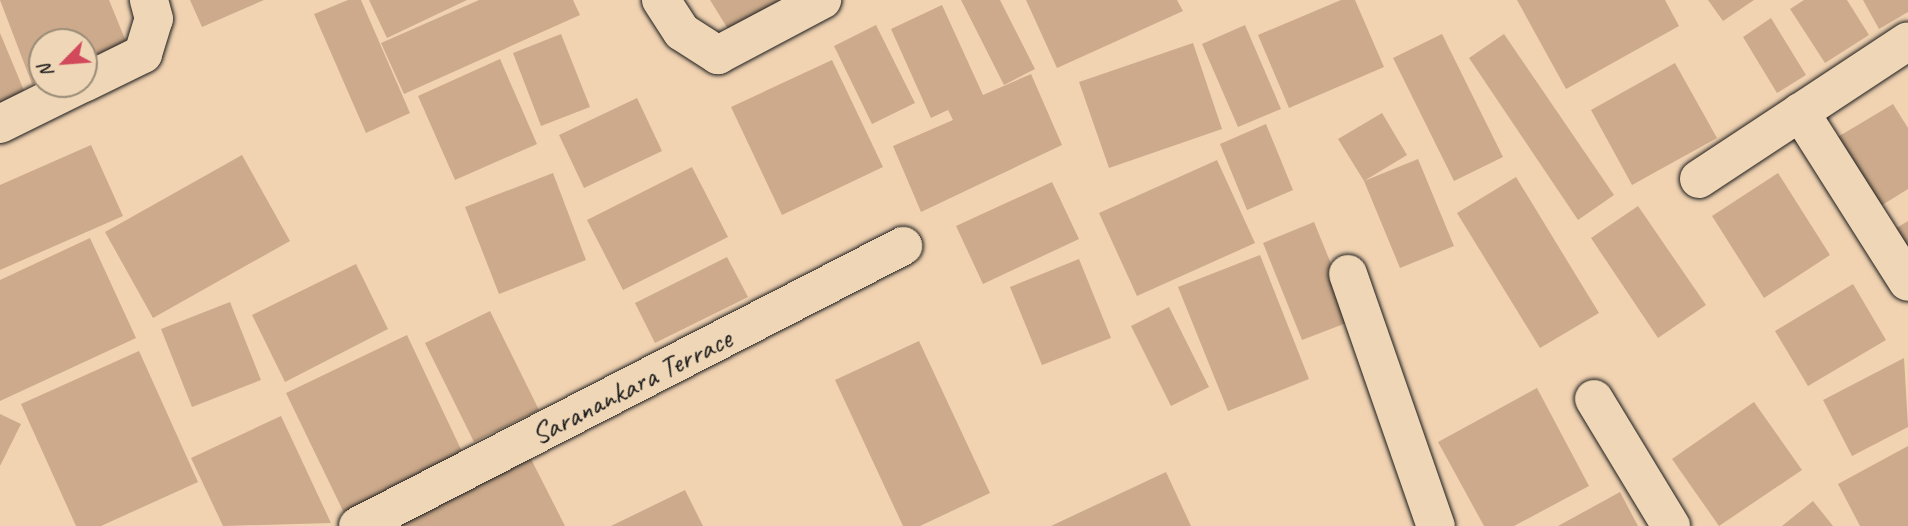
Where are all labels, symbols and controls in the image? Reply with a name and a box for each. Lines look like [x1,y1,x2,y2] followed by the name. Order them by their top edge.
[28,28,98,98] north arrow
[32,61,59,81] text: N
[525,320,737,452] street label: Saranankara Terrace

